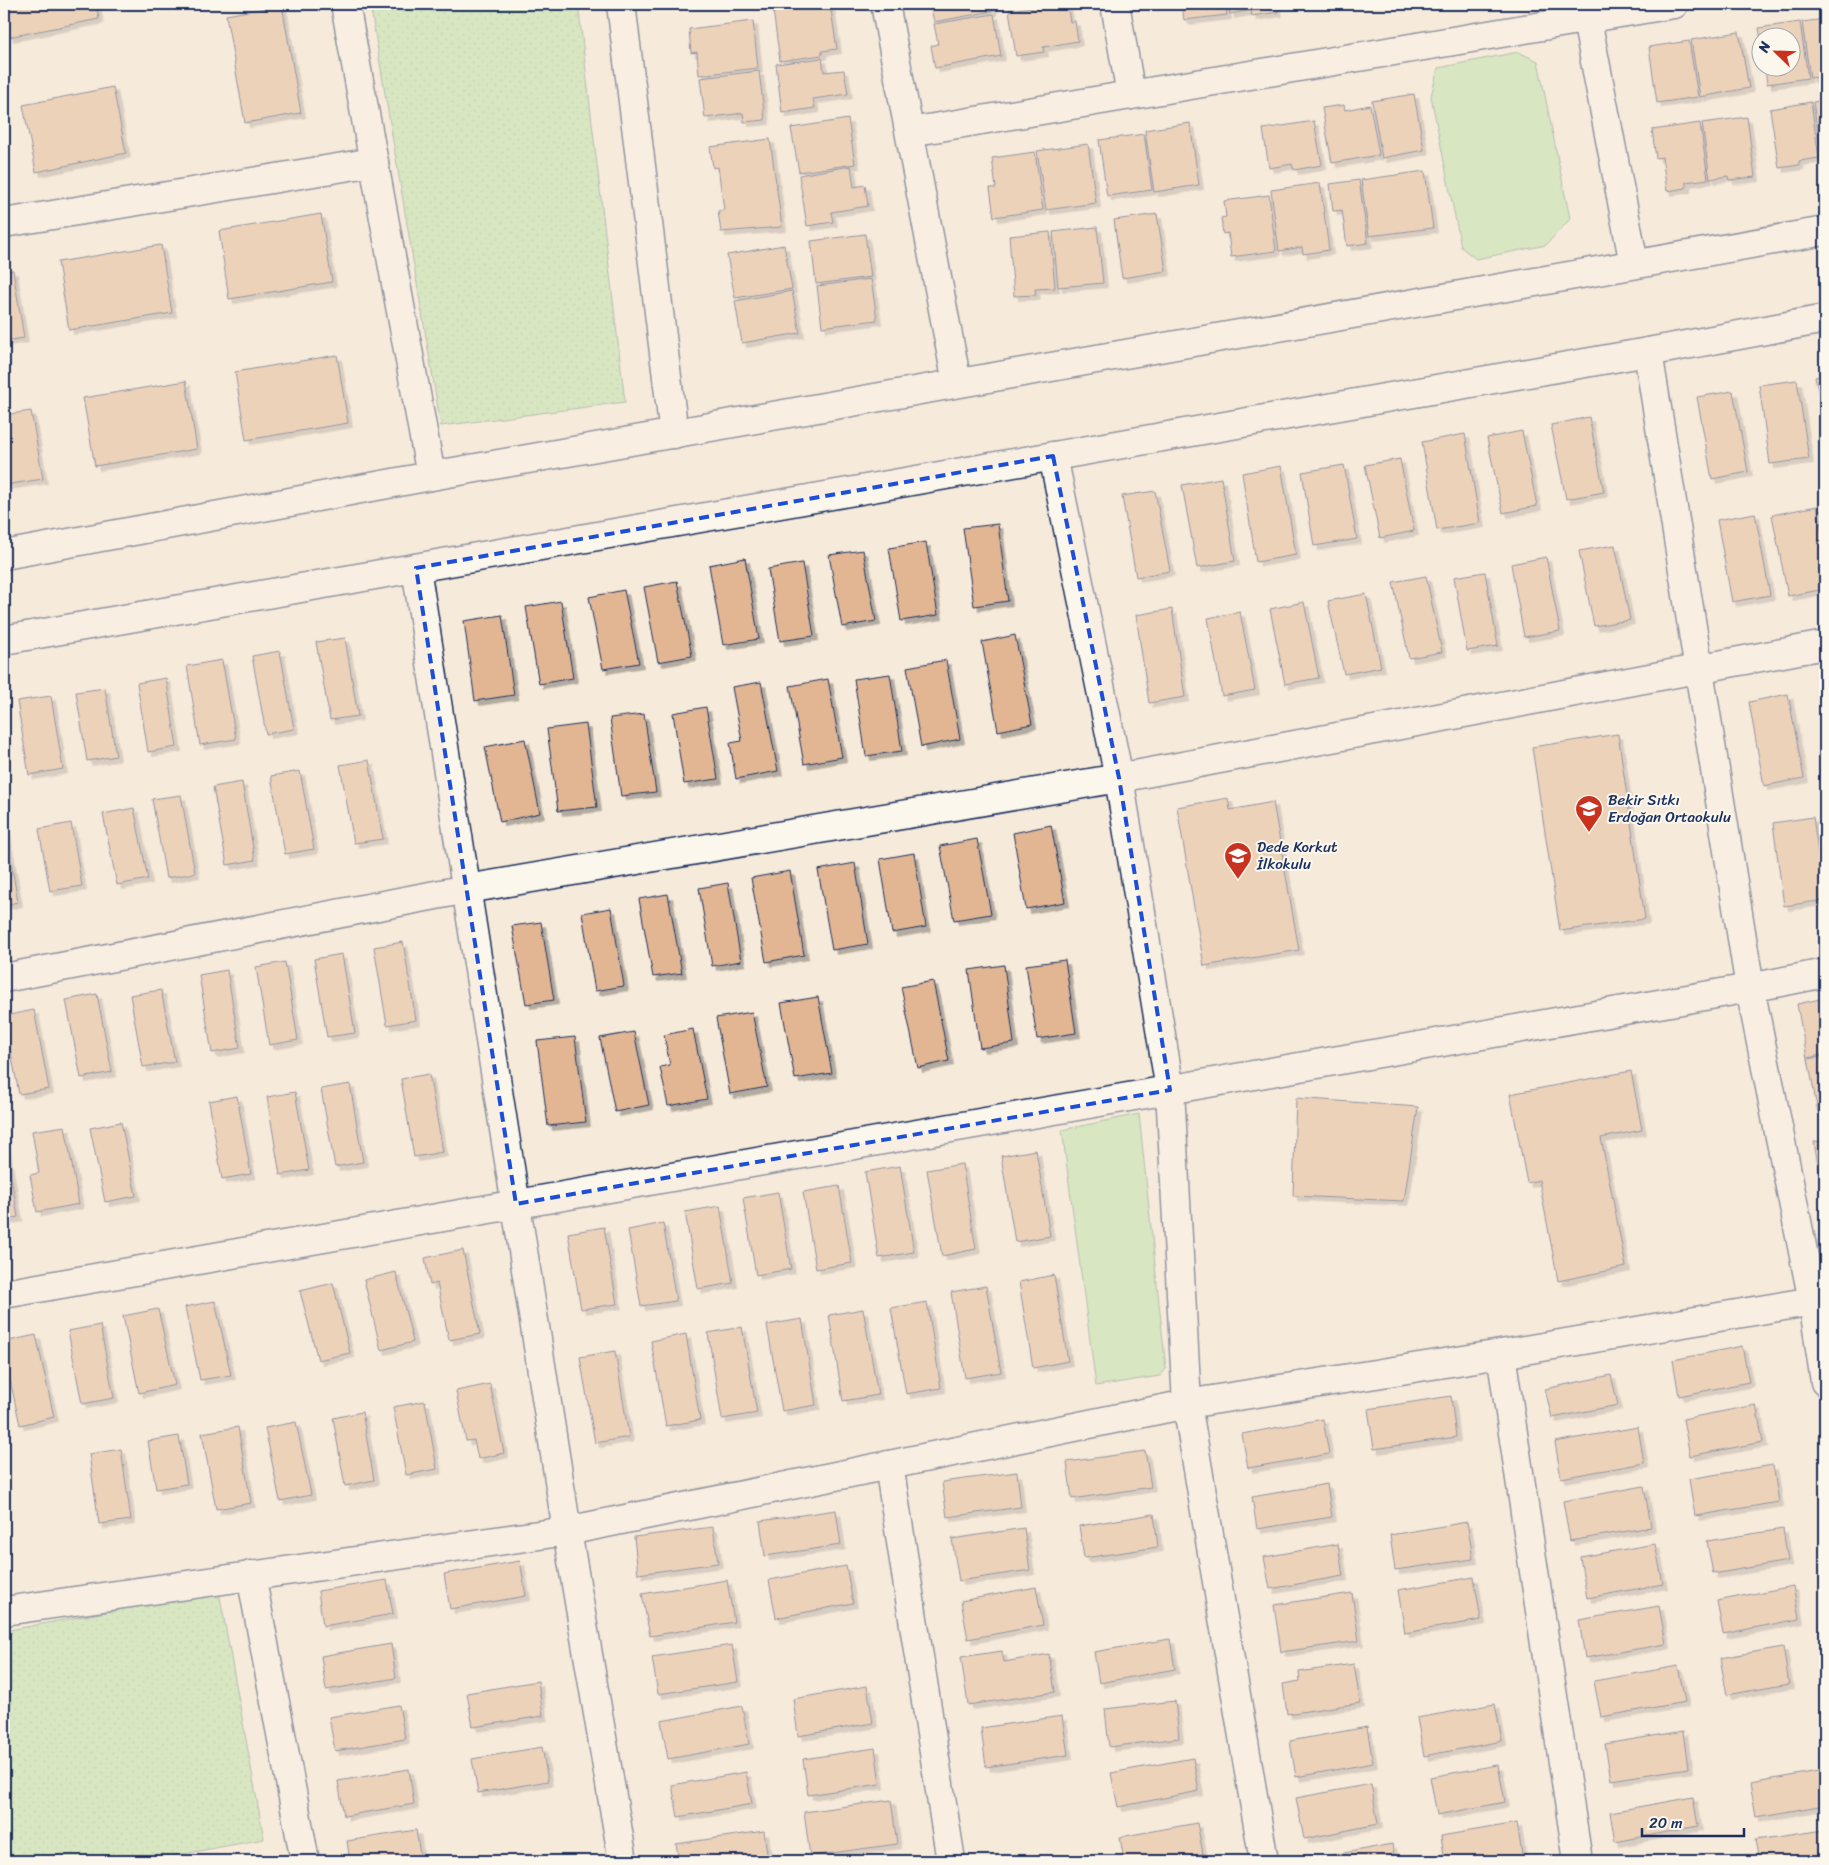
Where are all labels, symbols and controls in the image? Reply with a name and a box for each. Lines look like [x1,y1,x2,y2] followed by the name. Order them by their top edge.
[1752,28,1802,78] north arrow
[1751,37,1778,57] text: N
[1608,787,1731,830] place label: Bekir Sıtkı Erdoğan Ortaokulu
[1574,794,1604,833] school or university icon: Bekir Sıtkı Erdoğan Ortaokulu
[1256,834,1338,877] place label: Dede Korkut İlkokulu
[1223,841,1253,880] school or university icon: Dede Korkut İlkokulu
[1642,1805,1744,1837] scale bar
[1649,1810,1683,1836] text: 20 m

